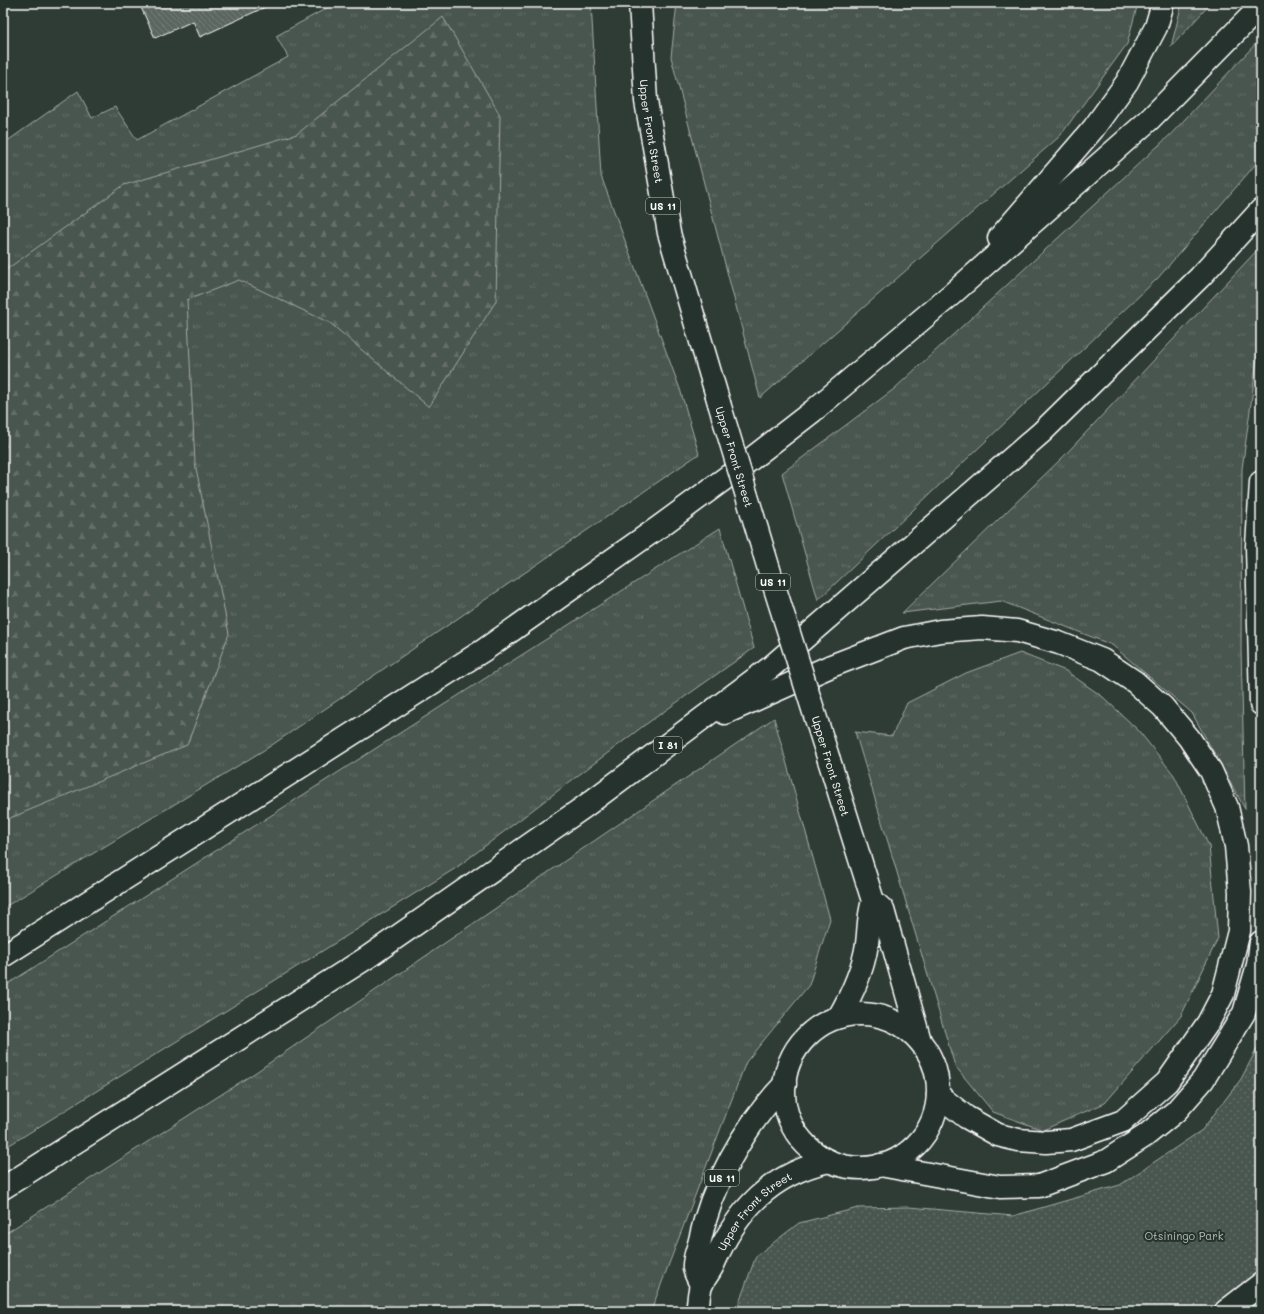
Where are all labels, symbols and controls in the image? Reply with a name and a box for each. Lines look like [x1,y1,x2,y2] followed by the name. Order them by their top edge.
[637,79,668,184] street label: Upper Front Street
[646,198,680,214] road number: US 11
[713,404,757,509] street label: Upper Front Street
[756,574,790,590] road number: US 11
[809,714,853,818] street label: Upper Front Street
[654,737,682,753] road number: I 81
[714,1168,794,1253] street label: Upper Front Street
[705,1170,739,1186] road number: US 11
[1144,1228,1224,1243] park label: Otsiningo Park

